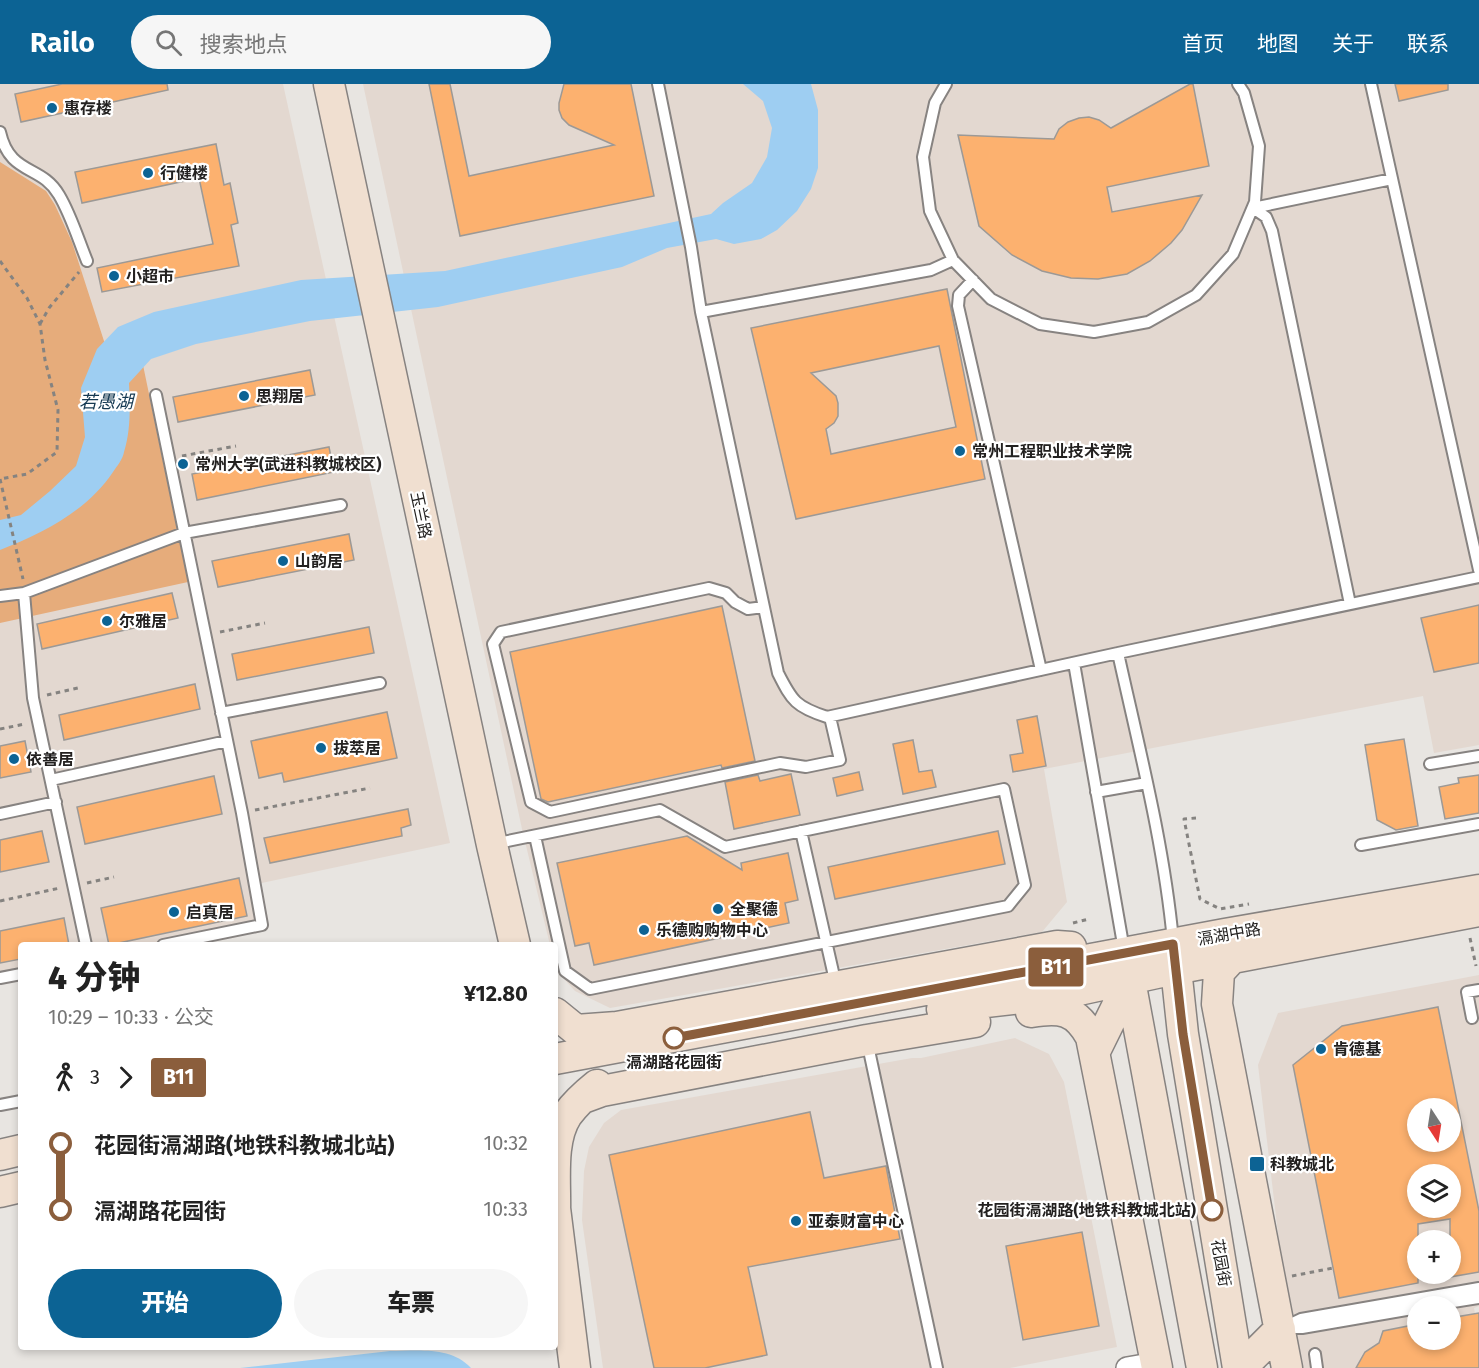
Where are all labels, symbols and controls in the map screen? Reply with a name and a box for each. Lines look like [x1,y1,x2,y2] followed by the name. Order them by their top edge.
[131,15,551,69] search box
[30,26,95,59] text: Railo
[152,26,185,59] icon: search
[200,31,288,58] text: 搜索地点
[1182,31,1224,57] text: 首页
[1257,31,1299,57] text: 地图
[1332,31,1374,57] text: 关于
[1407,31,1449,57] text: 联系
[64,99,112,118] place label: 惠存楼
[45,101,59,115] marker: 惠存楼
[160,164,208,183] place label: 行健楼
[141,166,155,180] marker: 行健楼
[126,267,174,286] place label: 小超市
[107,269,121,283] marker: 小超市
[256,387,304,406] place label: 思翔居
[237,389,251,403] marker: 思翔居
[79,391,136,413] water label: 若愚湖
[972,442,1132,461] place label: 常州工程职业技术学院
[953,444,967,458] marker: 常州工程职业技术学院
[195,455,381,474] place label: 常州大学(武进科教城校区)
[176,457,190,471] marker: 常州大学(武进科教城校区)
[407,490,435,540] street label: 玉兰路
[295,552,343,571] place label: 山韵居
[276,554,290,568] marker: 山韵居
[119,612,167,631] place label: 尔雅居
[100,614,114,628] marker: 尔雅居
[333,739,381,758] place label: 拔萃居
[314,741,328,755] marker: 拔萃居
[26,750,74,769] place label: 依善居
[7,752,21,766] marker: 依善居
[730,900,778,919] place label: 全聚德
[711,902,725,916] marker: 全聚德
[186,903,234,922] place label: 启真居
[167,905,181,919] marker: 启真居
[1196,919,1262,949] street label: 滆湖中路
[656,921,768,940] place label: 乐德购购物中心
[637,923,651,937] marker: 乐德购购物中心
[1022,948,1090,986] line badge: B11
[1040,954,1072,980] text: B11
[48,958,141,998] text: 4 分钟
[464,980,528,1007] text: ¥12.80
[48,1005,214,1029] text: 10:29 – 10:33 · 公交
[663,1027,685,1049] marker: 滆湖路花园街
[1333,1040,1382,1059] place label: 肯德基
[1314,1042,1328,1056] marker: 肯德基
[626,1053,722,1072] place label: 滆湖路花园街
[48,1061,81,1094] icon: walk
[109,1061,142,1094] icon: forward
[163,1064,194,1090] text: B11
[90,1065,100,1089] text: 3
[1407,1098,1461,1152] north arrow
[1407,1098,1461,1350] map controls
[484,1131,528,1155] text: 10:32
[94,1132,394,1159] text: 花园街滆湖路(地铁科教城北站)
[1248,1155,1266,1173] marker: 科教城北
[1270,1155,1334,1174] place label: 科教城北
[1407,1164,1461,1218] button: layers
[483,1197,528,1221] text: 10:33
[94,1198,226,1225] text: 滆湖路花园街
[1201,1199,1223,1221] marker: 花园街滆湖路(地铁科教城北站)
[978,1201,1196,1220] place label: 花园街滆湖路(地铁科教城北站)
[808,1212,904,1231] place label: 亚泰财富中心
[789,1214,803,1228] marker: 亚泰财富中心
[1407,1230,1461,1284] button: +
[1207,1238,1235,1288] street label: 花园街
[48,1269,282,1338] button: 开始
[294,1269,528,1338] button: 车票
[1407,1296,1461,1350] button: −

